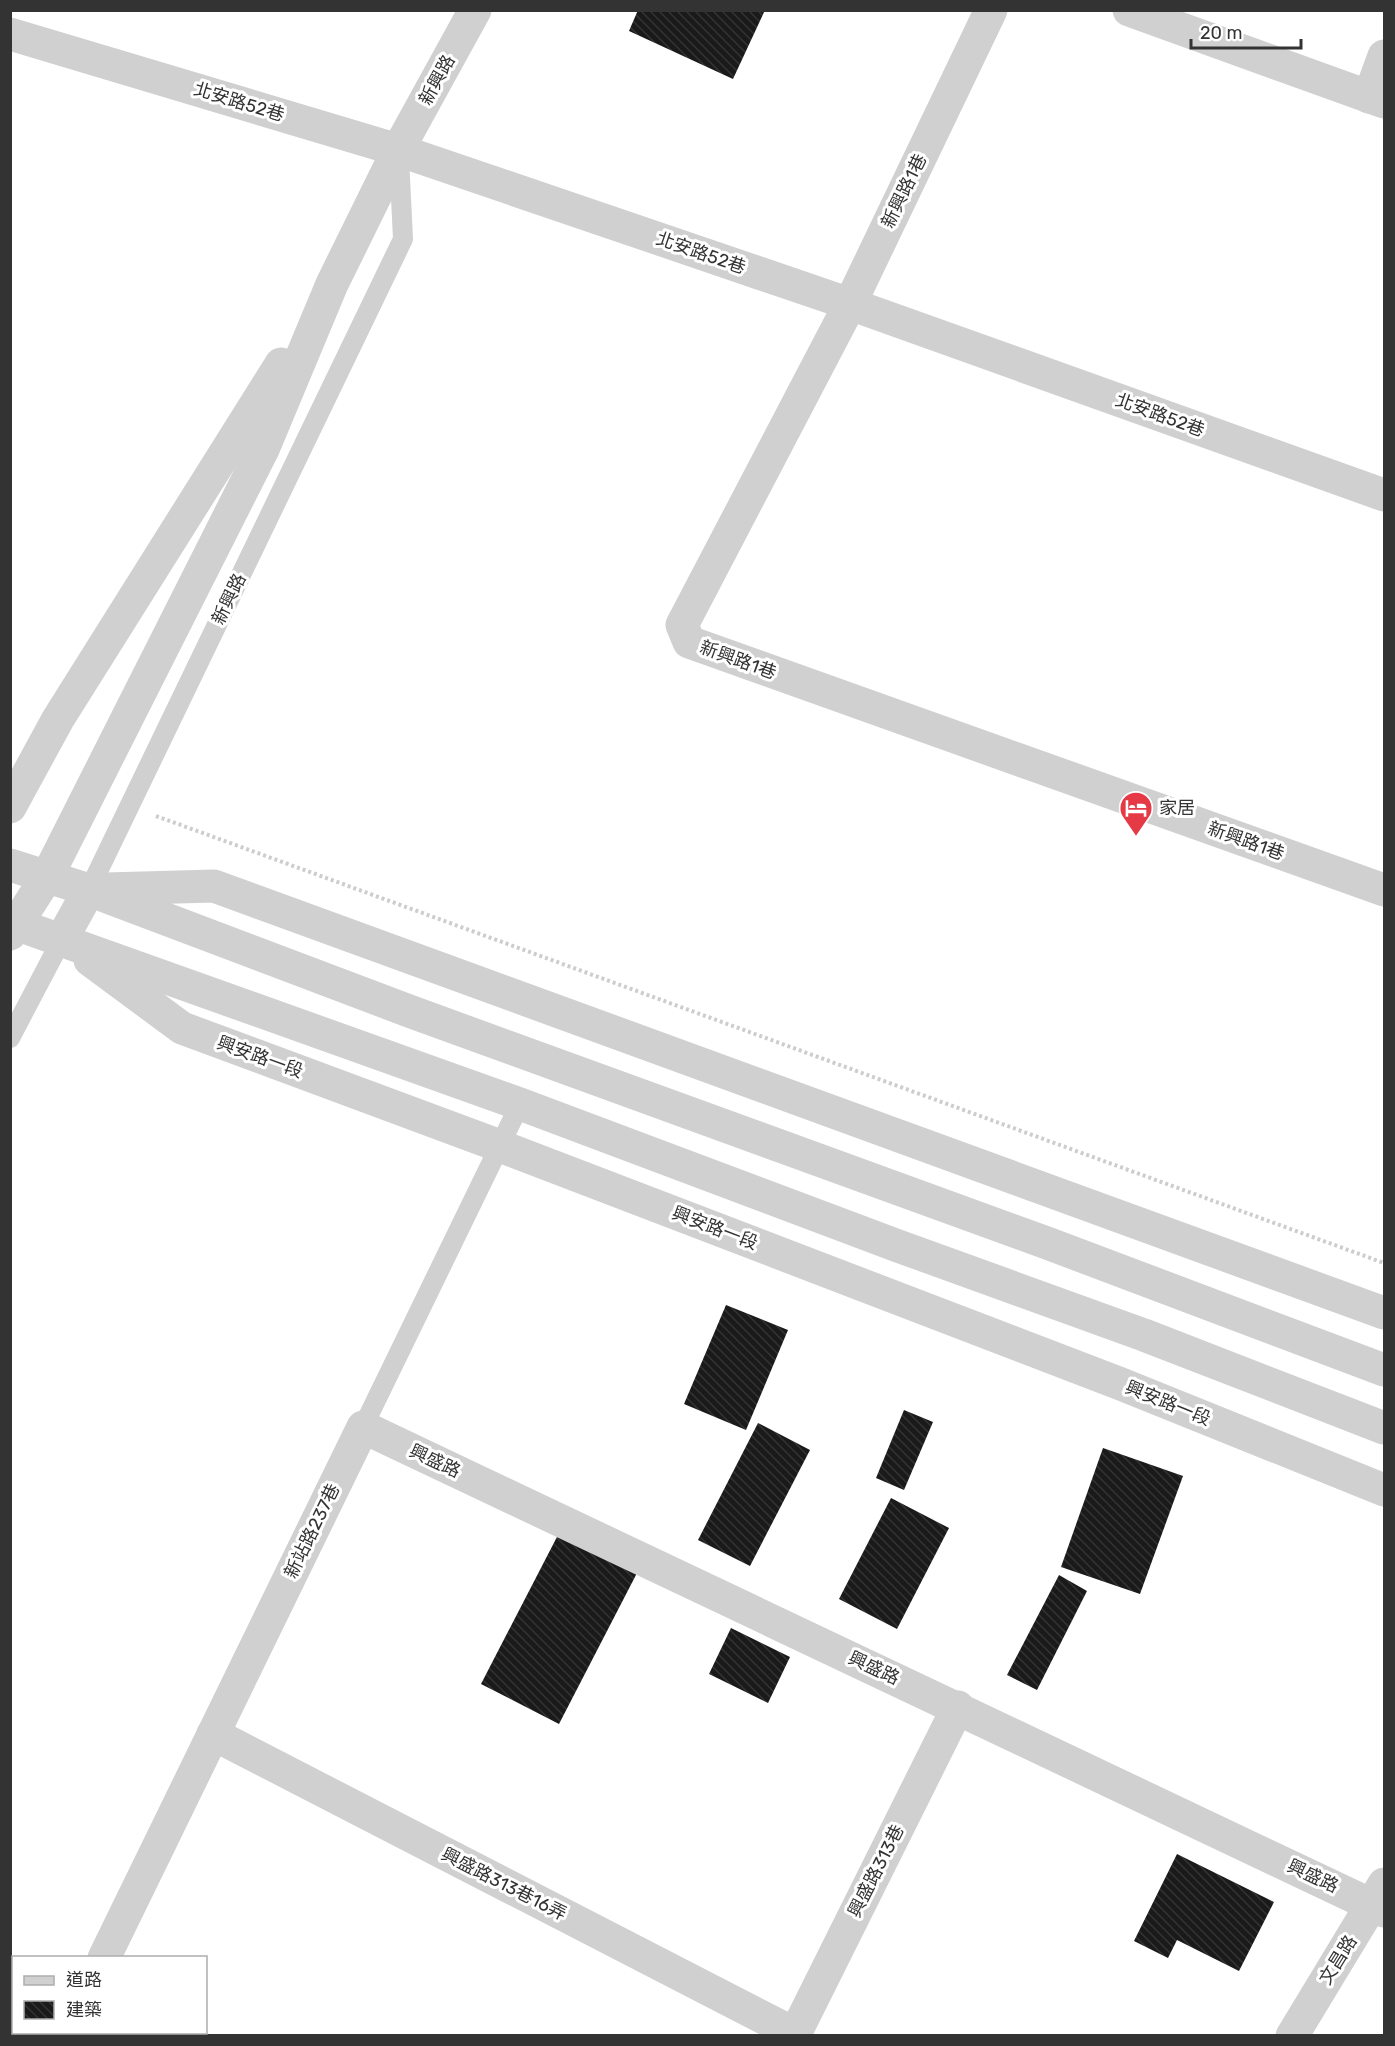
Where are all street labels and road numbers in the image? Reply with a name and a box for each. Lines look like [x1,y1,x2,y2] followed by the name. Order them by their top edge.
[414,51,460,109] street label: 新興路
[191,78,287,126] street label: 北安路52巷
[877,150,931,232] street label: 新興路1巷
[653,227,749,279] street label: 北安路52巷
[1112,389,1208,441] street label: 北安路52巷
[207,570,251,628] street label: 新興路
[697,636,779,684] street label: 新興路1巷
[1205,817,1287,865] street label: 新興路1巷
[214,1031,306,1083] street label: 興安路一段
[669,1202,761,1254] street label: 興安路一段
[1122,1376,1214,1430] street label: 興安路一段
[406,1440,464,1482] street label: 興盛路
[280,1480,344,1582] street label: 新站路237巷
[845,1647,903,1689] street label: 興盛路
[843,1821,909,1921] street label: 興盛路313巷
[438,1843,570,1925] street label: 興盛路313巷16弄
[1284,1855,1342,1897] street label: 興盛路
[1314,1931,1362,1989] street label: 文昌路

